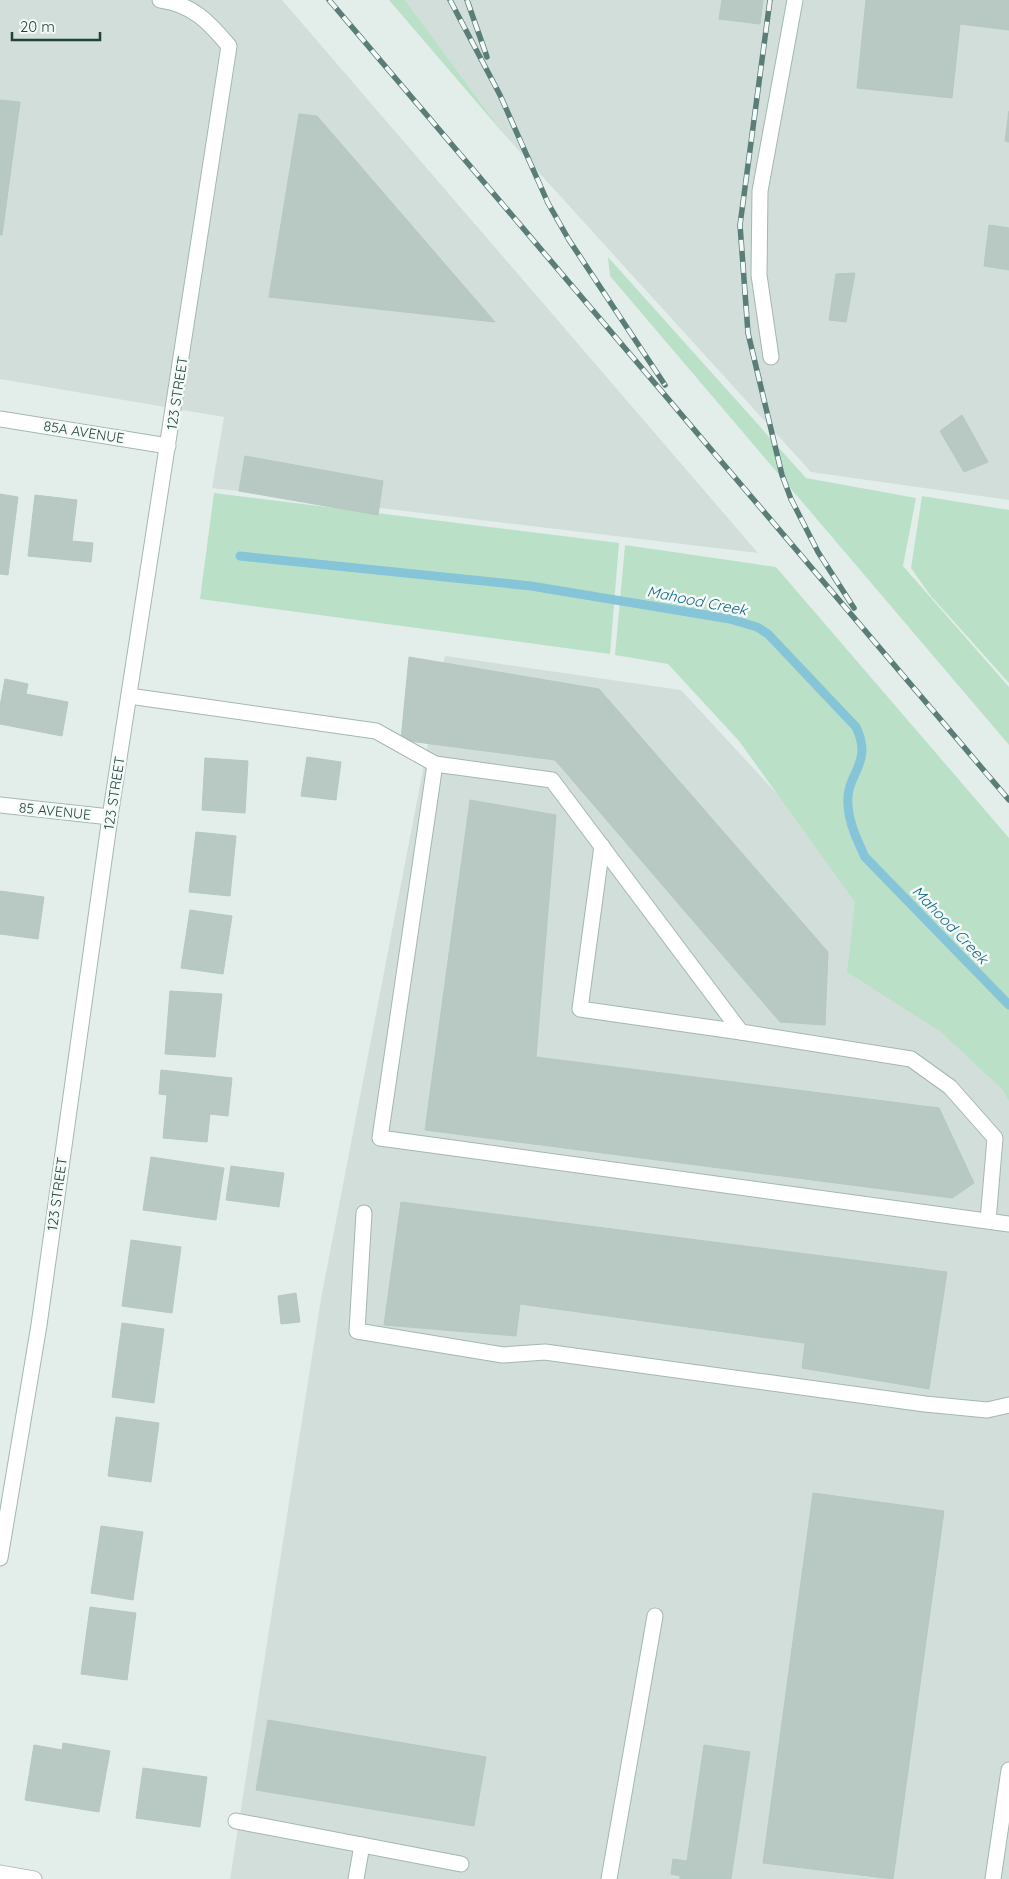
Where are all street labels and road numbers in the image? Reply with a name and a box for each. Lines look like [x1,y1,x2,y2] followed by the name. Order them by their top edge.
[162,355,192,431] street label: 123 STREET
[42,417,126,447] street label: 85A AVENUE
[99,755,129,831] street label: 123 STREET
[18,798,92,824] street label: 85 AVENUE
[43,1156,71,1232] street label: 123 STREET

